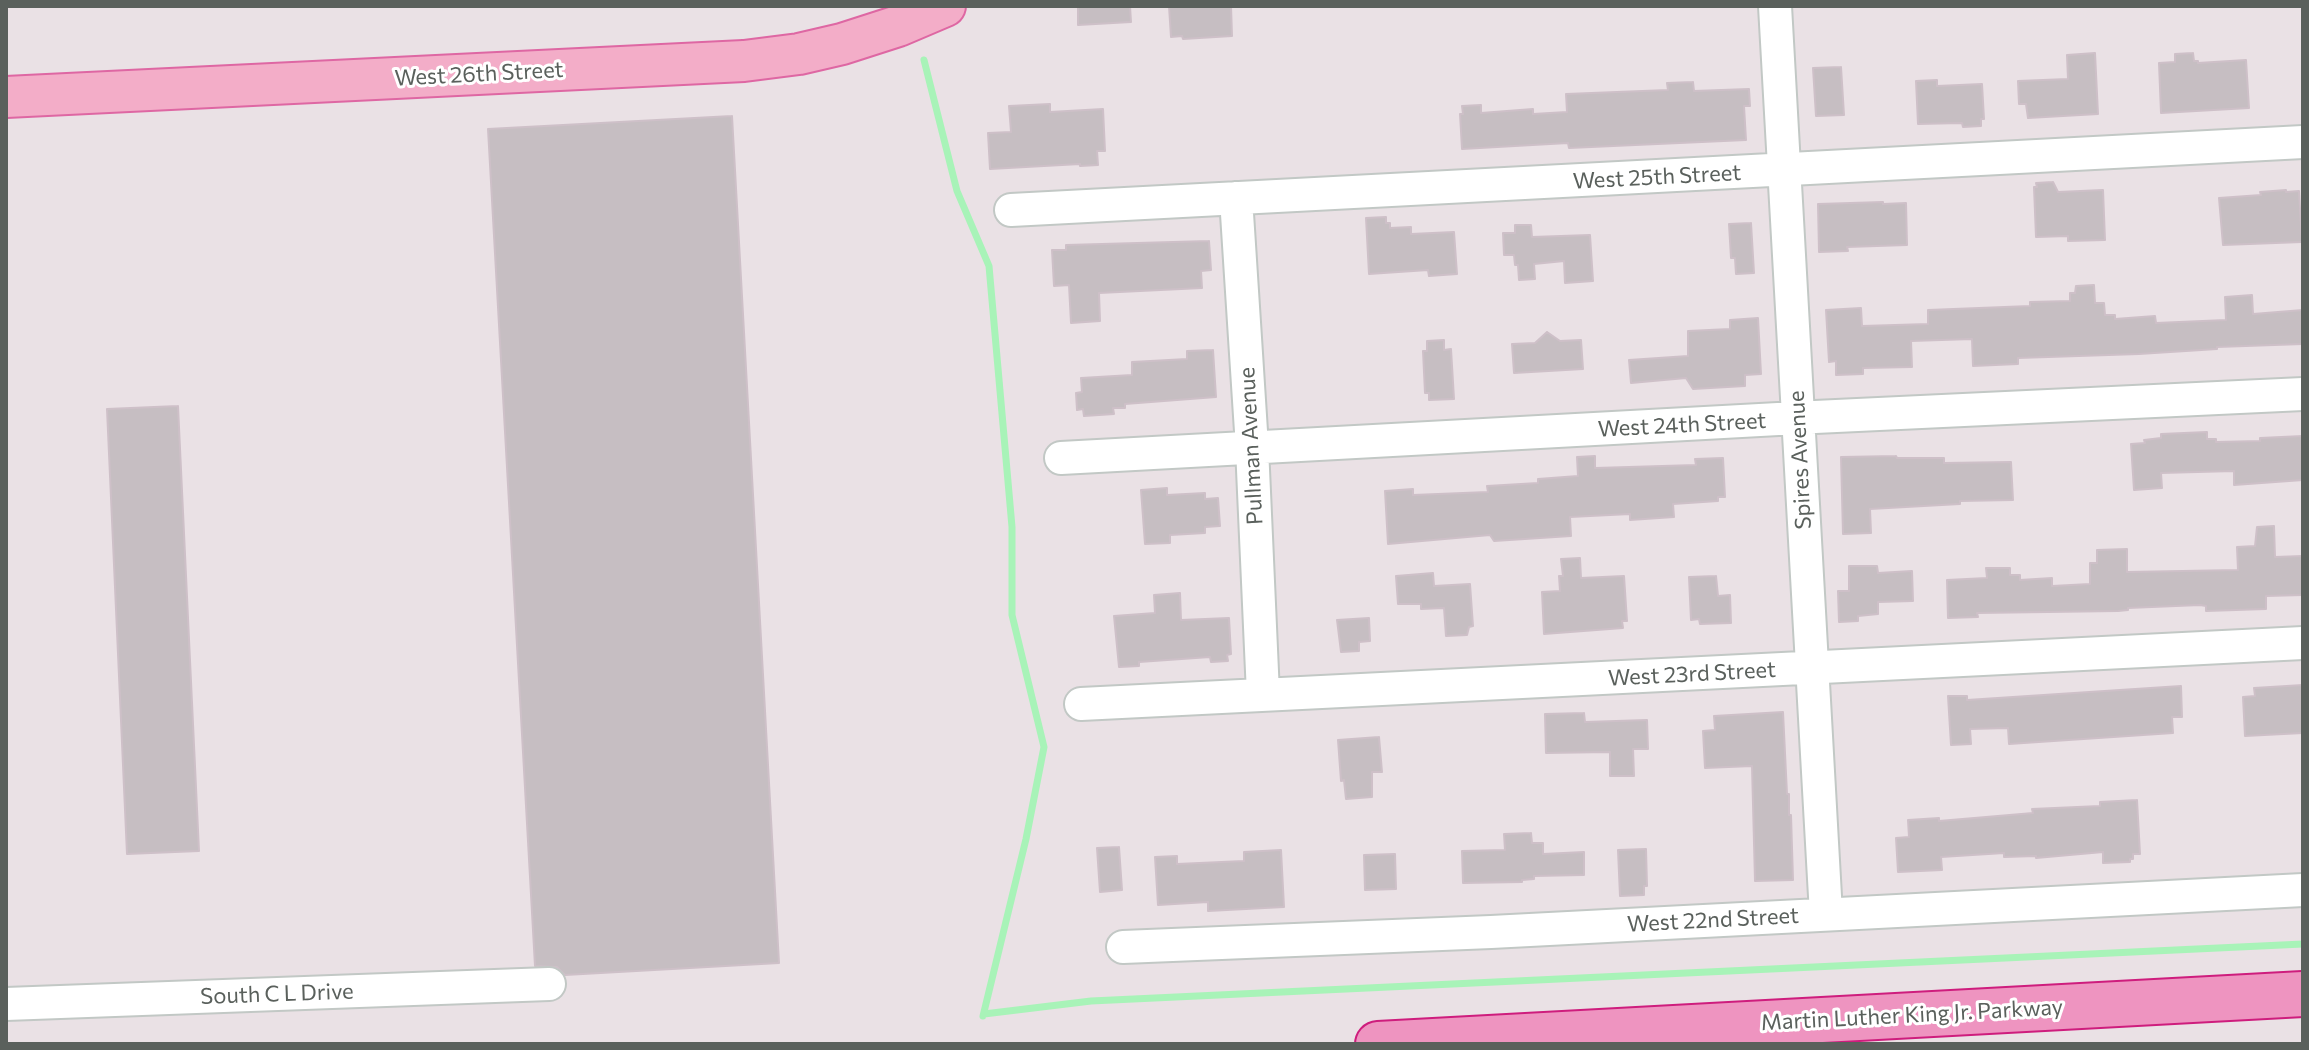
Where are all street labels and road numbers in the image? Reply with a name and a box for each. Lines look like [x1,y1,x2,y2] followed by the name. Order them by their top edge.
[394,56,564,92] street label: West 26th Street
[1572,159,1742,195] street label: West 25th Street
[1234,366,1268,526] street label: Pullman Avenue
[1783,390,1817,530] street label: Spires Avenue
[1597,407,1767,443] street label: West 24th Street
[1607,656,1777,692] street label: West 23rd Street
[1627,902,1799,938] street label: West 22nd Street
[200,978,354,1010] street label: South C L Drive
[1760,994,2064,1036] street label: Martin Luther King Jr. Parkway

